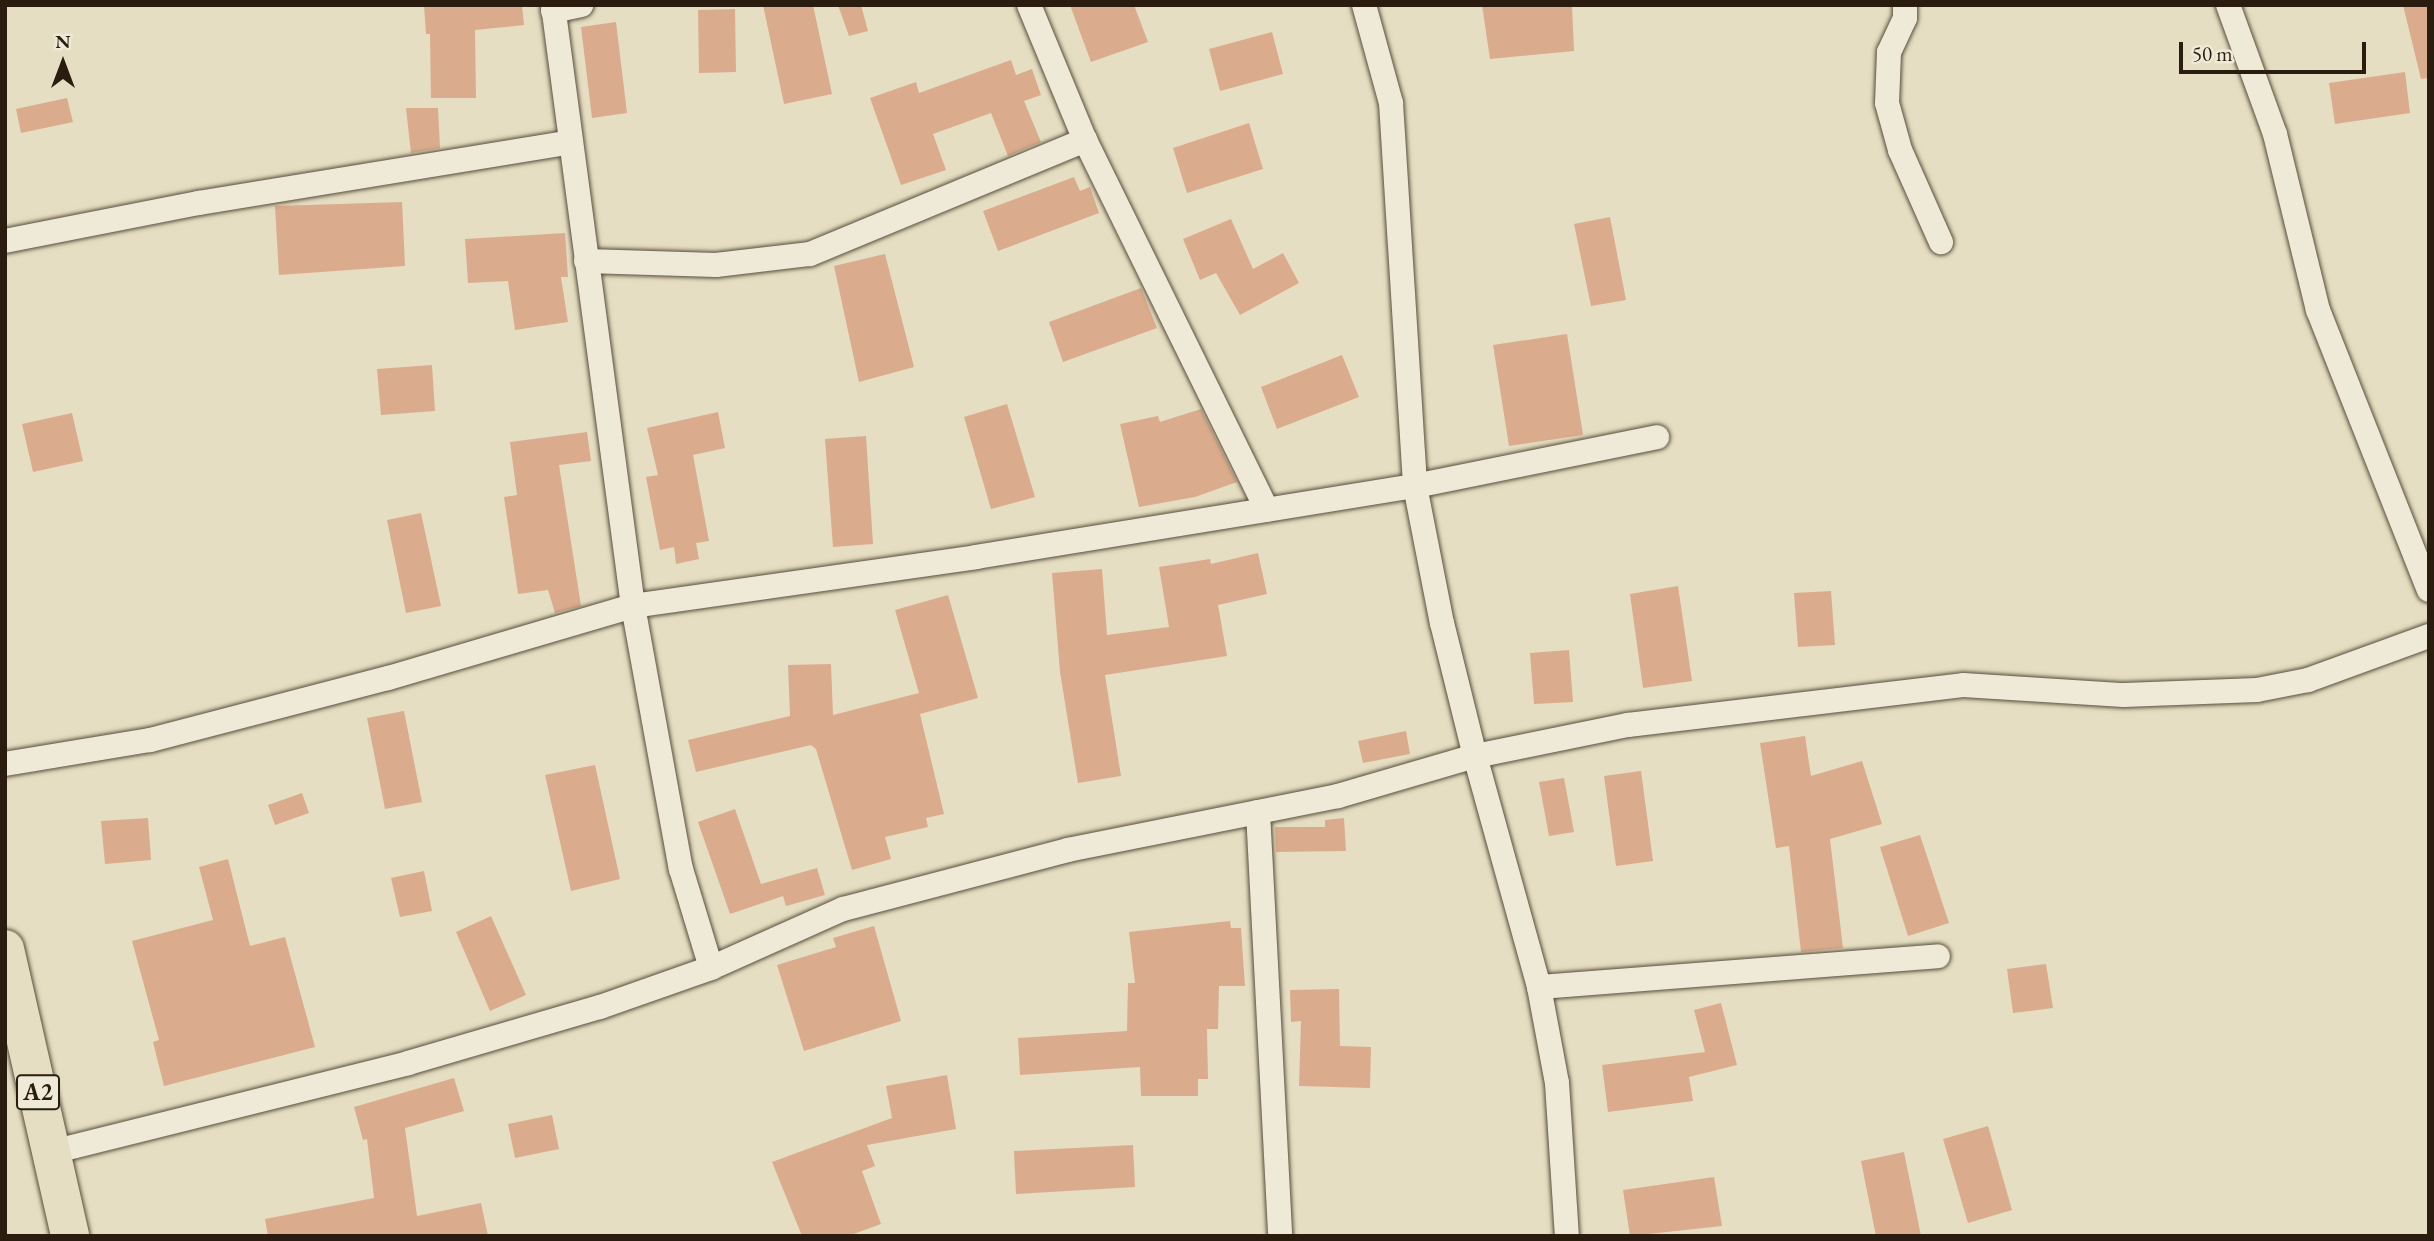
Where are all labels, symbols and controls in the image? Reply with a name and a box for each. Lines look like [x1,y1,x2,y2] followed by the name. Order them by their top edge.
[28,28,98,98] north arrow
[2182,28,2369,72] scale bar
[55,29,71,54] text: N
[2192,40,2233,67] text: 50 m
[15,1072,61,1112] road number: A2

